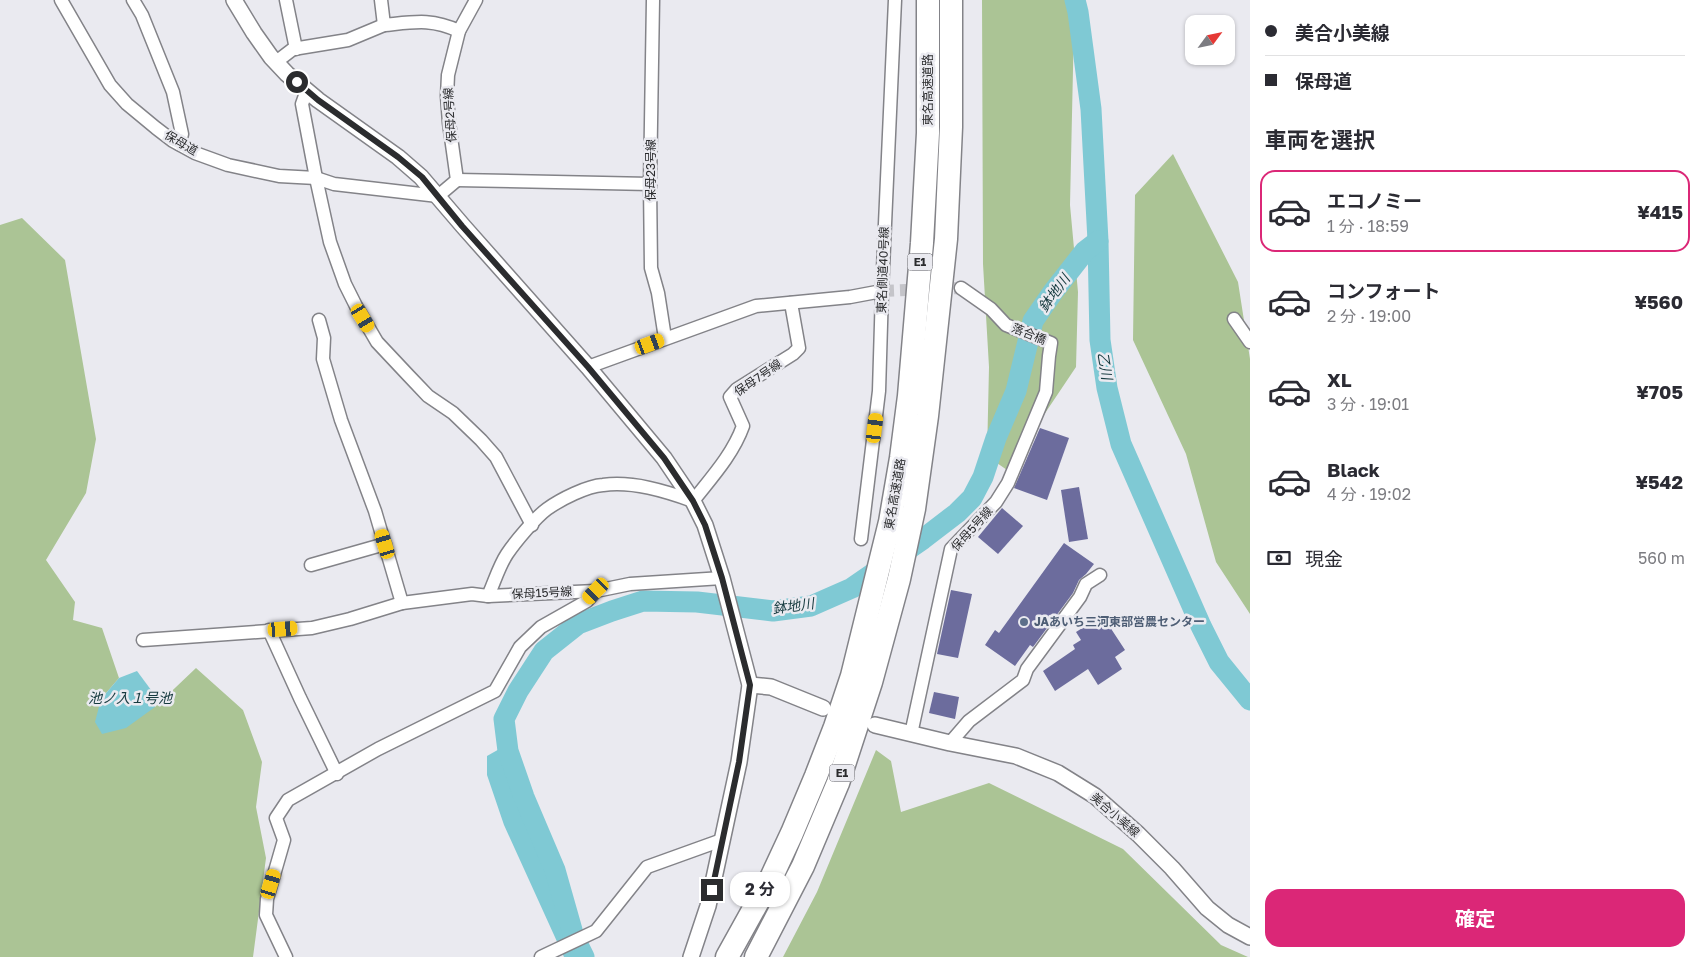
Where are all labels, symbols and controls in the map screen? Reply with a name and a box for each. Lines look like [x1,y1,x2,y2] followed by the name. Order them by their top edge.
[1185,15,1235,65] north arrow
[1185,15,1235,65] map controls
[1295,21,1390,44] text: 美合小美線
[920,54,935,126] street label: 東名高速道路
[1295,69,1352,92] text: 保母道
[286,71,308,93] route start
[440,87,459,143] street label: 保母2号線
[1265,126,1375,153] text: 車両を選択
[162,127,201,158] street label: 保母道
[643,139,658,201] street label: 保母23号線
[1267,189,1312,234] icon: car
[1327,189,1422,212] text: エコノミー
[1637,200,1683,223] text: ¥415
[1327,216,1409,236] text: 1 分 · 18:59
[873,226,892,314] street label: 東名側道40号線
[908,253,932,270] road number: E1
[1034,269,1074,315] water label: 鉢地川
[1267,279,1312,324] icon: car
[1327,279,1440,302] text: コンフォート
[1634,290,1683,313] text: ¥560
[348,301,377,335] car
[1327,306,1411,326] text: 2 分 · 19:00
[1010,320,1049,347] street label: 落合橋
[633,332,666,356] car
[1095,351,1117,383] water label: 乙川
[731,356,784,399] street label: 保母7号線
[1327,368,1352,391] text: XL
[1267,369,1312,414] icon: car
[1636,380,1683,403] text: ¥705
[1327,394,1409,414] text: 3 分 · 19:01
[865,412,884,444] car
[881,457,908,531] street label: 東名高速道路
[1327,458,1380,481] text: Black
[1267,459,1312,504] icon: car
[1635,470,1683,493] text: ¥542
[1327,484,1411,504] text: 4 分 · 19:02
[948,503,996,554] street label: 保母5号線
[373,527,396,561] car
[1265,544,1293,572] icon: cash
[1305,547,1343,570] text: 現金
[1638,548,1685,568] text: 560 m
[580,575,611,607] car
[511,583,573,602] street label: 保母15号線
[771,594,817,617] water label: 鉢地川
[1034,614,1205,629] place label: JAあいち三河東部営農センター
[1018,616,1030,628] marker: JAあいち三河東部営農センター
[267,620,298,638] car
[88,689,174,706] water label: 池ノ入１号池
[830,764,854,781] road number: E1
[1088,789,1143,840] street label: 美合小美線
[259,867,282,901] car
[730,872,790,908] callout: 2 分
[701,879,723,901] route end
[745,879,775,899] text: 2 分
[1265,889,1685,947] button: 確定

